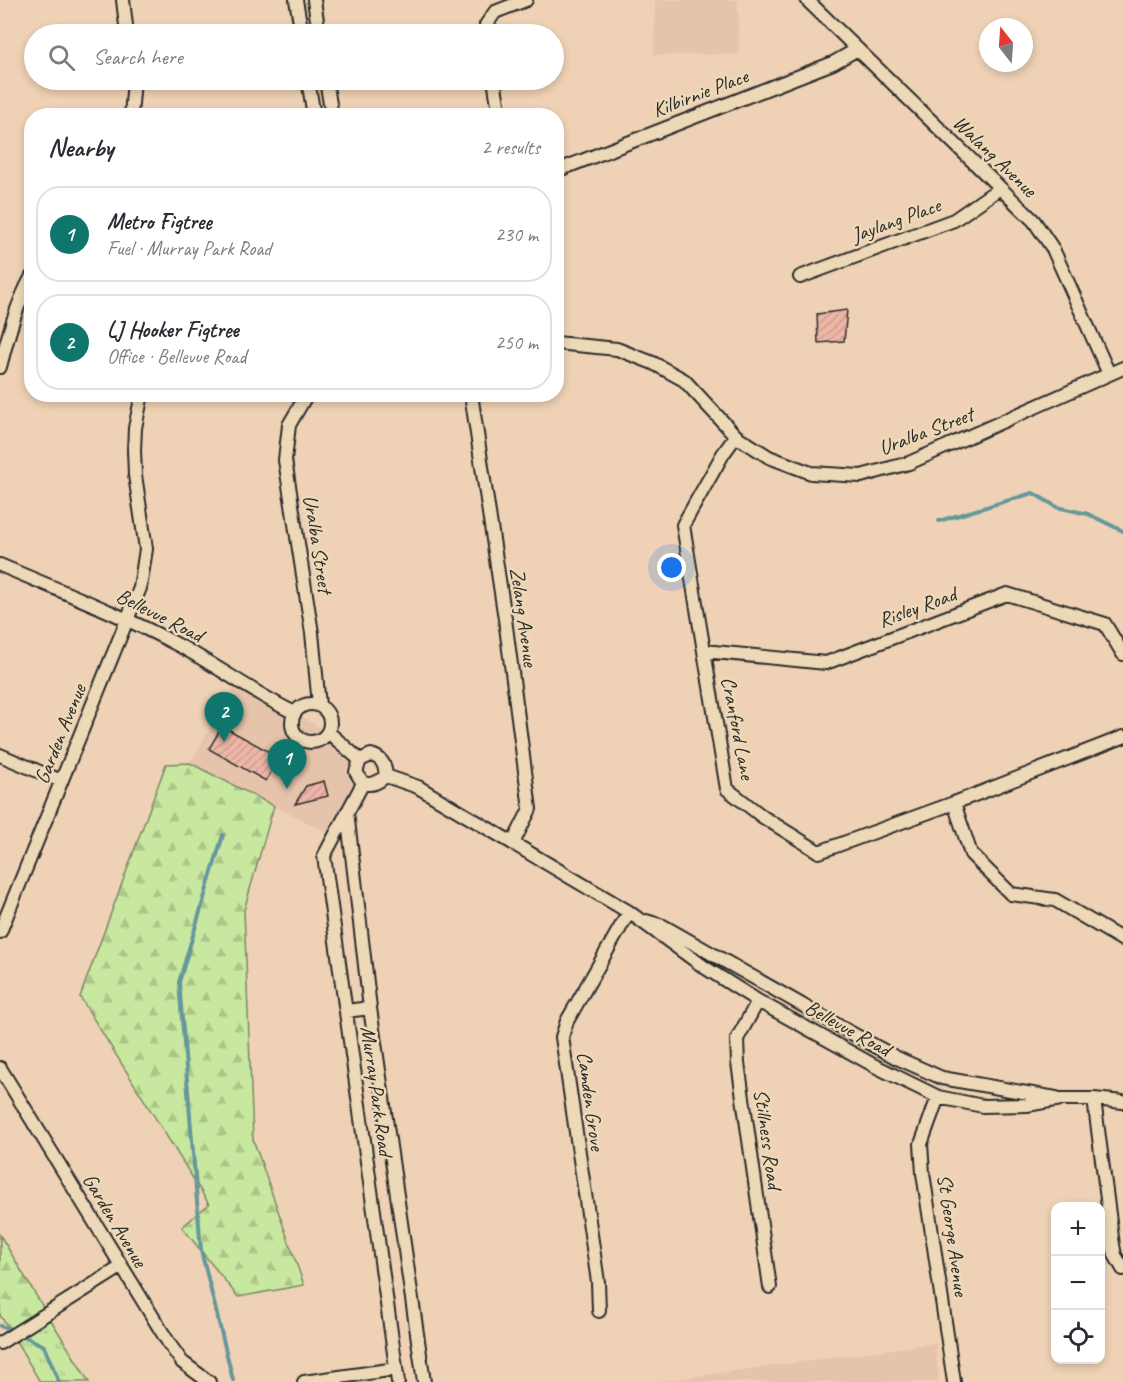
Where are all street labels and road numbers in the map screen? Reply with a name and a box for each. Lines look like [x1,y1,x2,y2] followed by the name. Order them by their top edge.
[648,62,753,123] street label: Kilbirnie Place
[948,110,1043,203] street label: Walang Avenue
[847,191,946,248] street label: Jaylang Place
[875,400,980,461] street label: Uralba Street
[297,493,339,598] street label: Uralba Street
[504,566,544,669] street label: Zelang Avenue
[875,580,963,633] street label: Risley Road
[112,582,211,650] street label: Bellevue Road
[715,674,761,784] street label: Cranford Lane
[28,679,92,787] street label: Garden Avenue
[801,994,899,1064] street label: Bellevue Road
[355,1024,399,1160] street label: Murray Park Road
[571,1050,611,1154] street label: Camden Grove
[748,1088,788,1194] street label: Stillness Road
[77,1168,154,1273] street label: Garden Avenue
[932,1173,975,1299] street label: St George Avenue

